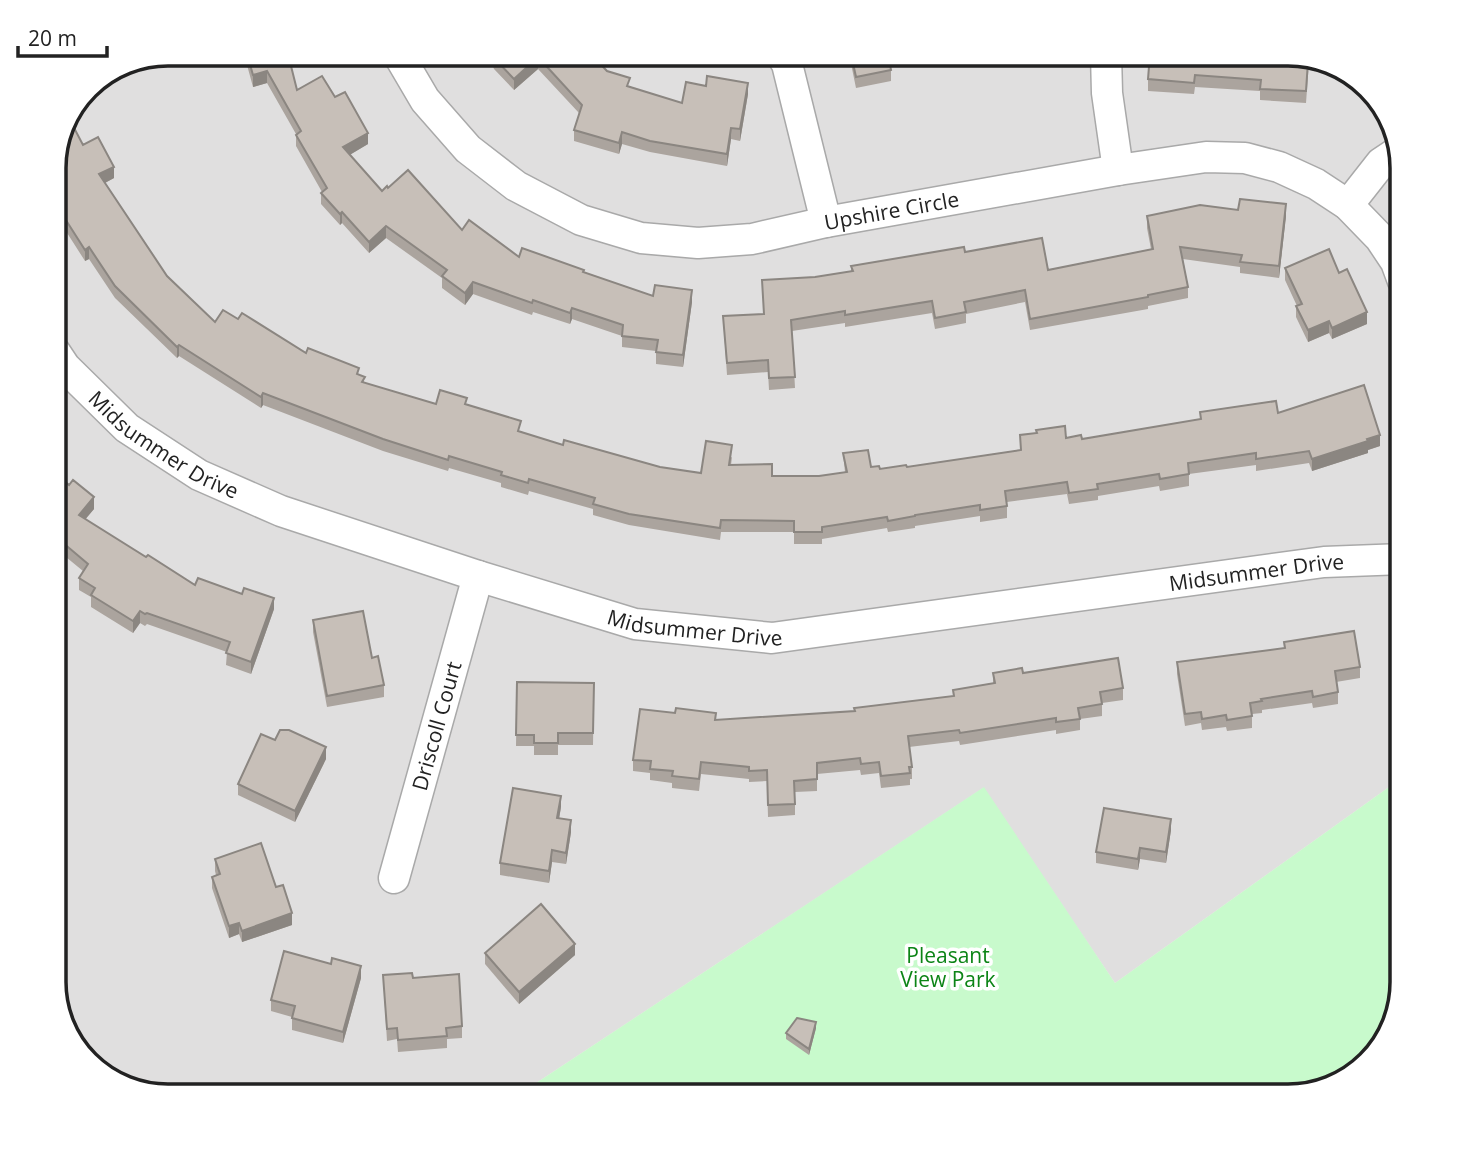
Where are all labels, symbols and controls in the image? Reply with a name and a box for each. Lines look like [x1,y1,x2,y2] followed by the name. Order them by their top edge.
[18,14,107,58] scale bar
[28,24,77,52] text: 20 m
[822,185,961,236] street label: Upshire Circle
[83,384,243,505] street label: Midsummer Drive
[1167,547,1345,597] street label: Midsummer Drive
[604,602,784,652] street label: Midsummer Drive
[405,658,468,794] street label: Driscoll Court
[900,941,996,993] park label: Pleasant View Park

